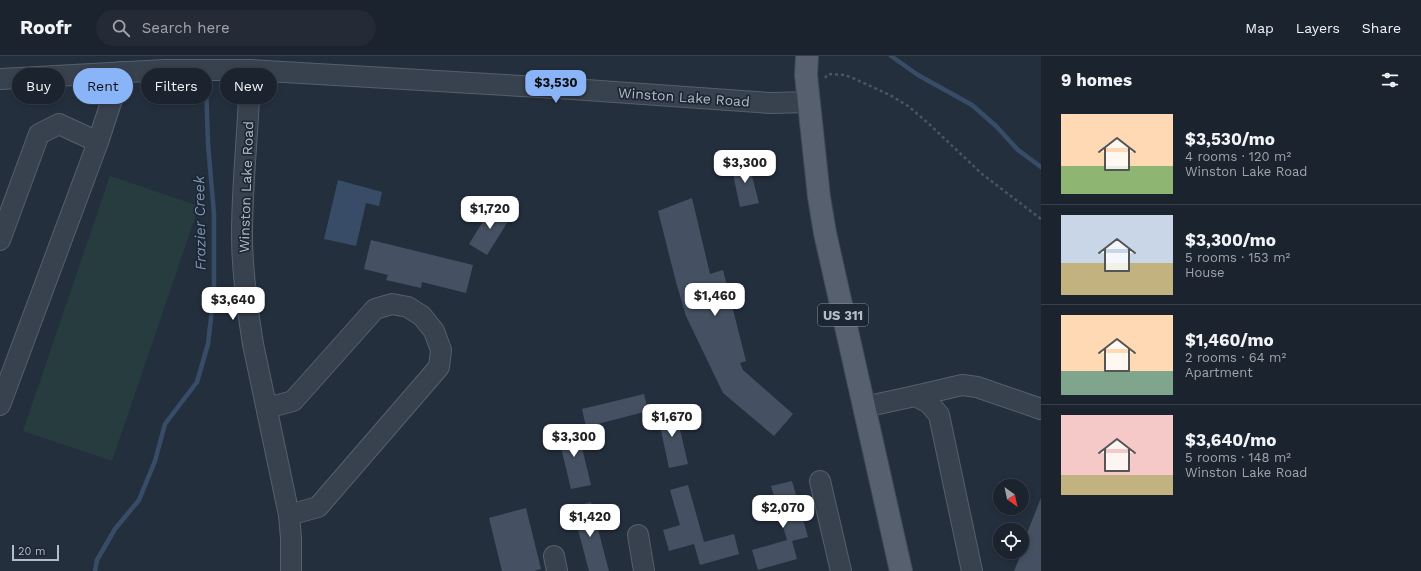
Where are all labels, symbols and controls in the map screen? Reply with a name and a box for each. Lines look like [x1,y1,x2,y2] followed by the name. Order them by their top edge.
[96,10,376,46] search box
[20,16,72,39] text: Roofr
[110,17,132,39] icon: search
[142,19,230,37] text: Search here
[1245,20,1274,36] text: Map
[1296,20,1340,36] text: Layers
[1362,20,1401,36] text: Share
[12,68,65,104] chip: Buy
[73,68,133,104] chip: Rent
[141,68,212,104] chip: Filters
[220,68,277,104] chip: New
[1379,69,1401,91] icon: filters
[523,70,589,104] pin: $3,530
[1061,70,1132,90] text: 9 homes
[534,75,578,90] text: $3,530
[618,84,750,110] street label: Winston Lake Road
[236,121,256,253] street label: Winston Lake Road
[1185,129,1275,149] text: $3,530/mo
[1093,130,1141,178] icon: home
[1185,149,1291,164] text: 4 rooms · 120 m²
[712,150,778,184] pin: $3,300
[723,155,767,170] text: $3,300
[1185,164,1308,179] text: Winston Lake Road
[190,175,210,270] water label: Frazier Creek
[457,196,523,230] pin: $1,720
[470,201,510,216] text: $1,720
[1185,230,1276,250] text: $3,300/mo
[1093,231,1141,279] icon: home
[1185,250,1290,265] text: 5 rooms · 153 m²
[1185,265,1225,280] text: House
[682,283,748,317] pin: $1,460
[200,287,266,321] pin: $3,640
[694,288,736,303] text: $1,460
[211,292,255,307] text: $3,640
[818,304,868,326] road number: US 311
[1185,330,1274,350] text: $1,460/mo
[1093,331,1141,379] icon: home
[1185,350,1286,365] text: 2 rooms · 64 m²
[1185,365,1253,380] text: Apartment
[639,404,705,438] pin: $1,670
[651,409,693,424] text: $1,670
[541,424,607,458] pin: $3,300
[552,429,596,444] text: $3,300
[1185,430,1276,450] text: $3,640/mo
[1093,431,1141,479] icon: home
[1185,450,1291,465] text: 5 rooms · 148 m²
[1185,465,1308,480] text: Winston Lake Road
[993,479,1029,515] north arrow
[993,479,1029,559] map controls
[750,495,816,529] pin: $2,070
[761,500,805,515] text: $2,070
[557,504,623,538] pin: $1,420
[569,509,611,524] text: $1,420
[993,523,1029,559] button: locate
[12,543,59,562] scale bar
[18,545,46,558] text: 20 m

